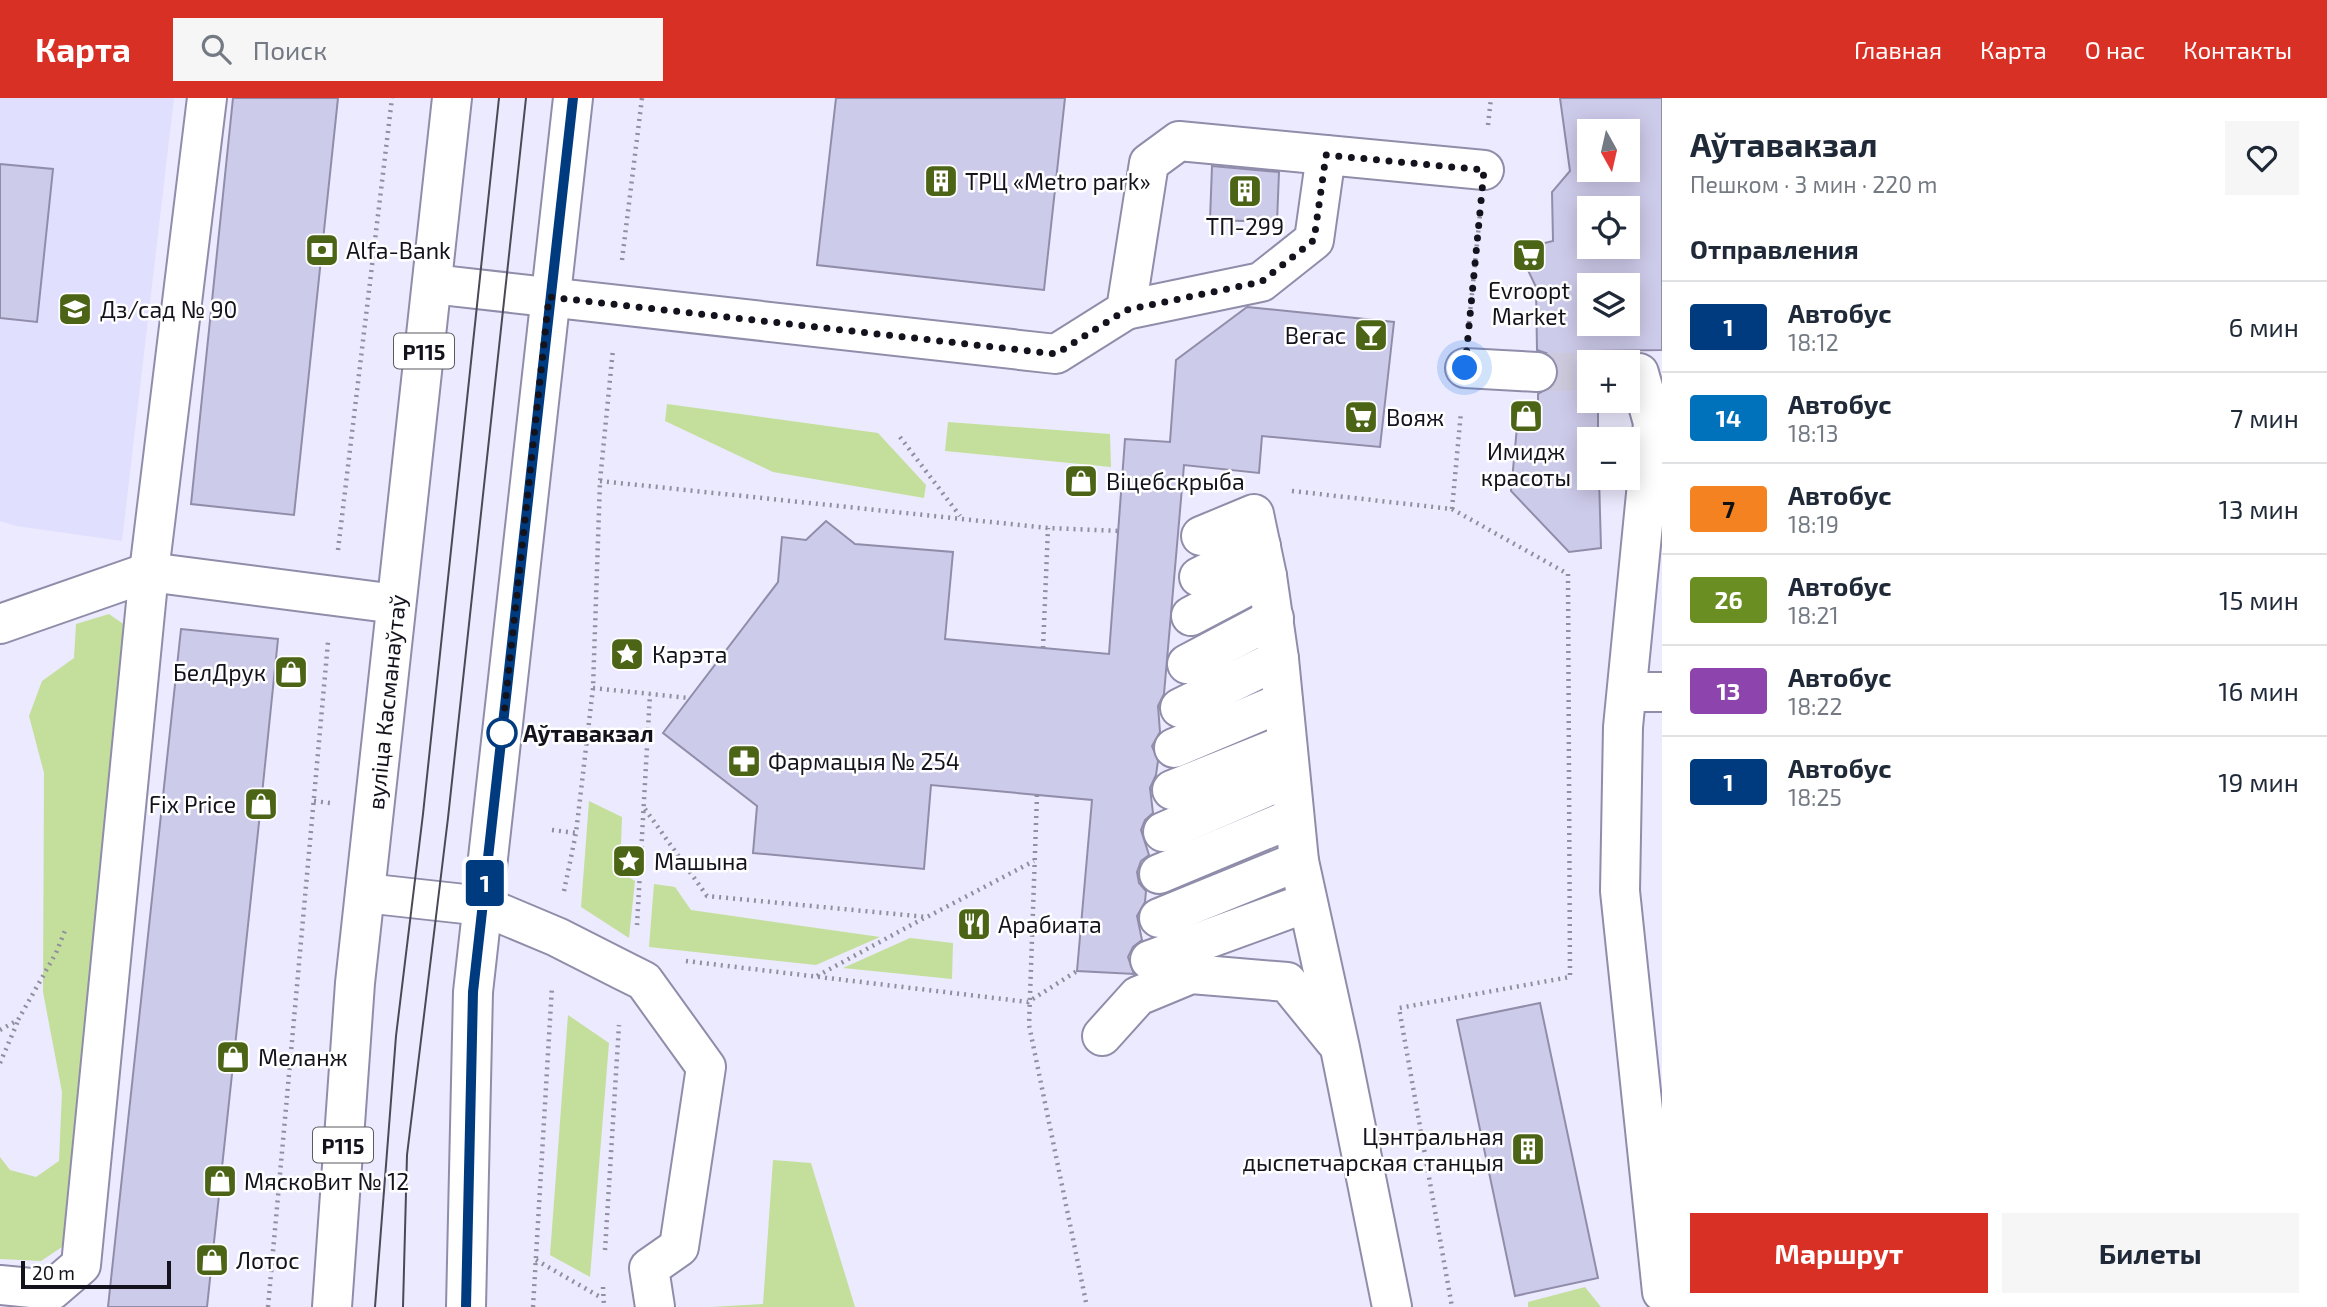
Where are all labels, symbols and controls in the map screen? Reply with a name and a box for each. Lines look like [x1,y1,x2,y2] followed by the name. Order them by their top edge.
[173,18,663,81] search box
[35,29,131,69] text: Карта
[197,30,235,68] icon: search
[253,34,327,65] text: Поиск
[1854,35,1942,64] text: Главная
[1980,35,2047,64] text: Карта
[2085,35,2145,64] text: О нас
[2183,35,2292,64] text: Контакты
[1577,119,1640,182] north arrow
[1577,119,1640,490] map controls
[2225,121,2299,195] button: heart
[1690,124,1877,164] text: Аўтавакзал
[922,162,960,200] building icon: ТРЦ «Metro park»
[965,167,1151,195] place label: ТРЦ «Metro park»
[1690,170,1937,198] text: Пешком · 3 мин · 220 m
[1226,172,1264,210] building icon: ТП-299
[1577,196,1640,259] button: locate
[1206,212,1284,240] place label: ТП-299
[303,231,341,269] bank icon: Alfa-Bank
[1690,233,1859,264] text: Отправления
[346,236,451,264] place label: Alfa-Bank
[1510,236,1548,274] supermarket icon: Evroopt Market
[1577,273,1640,336] button: layers
[1488,276,1570,330] place label: Evroopt Market
[56,290,94,328] school or university icon: Дз/сад № 90
[100,295,237,323] place label: Дз/сад № 90
[1788,297,1891,328] text: Автобус
[2228,311,2299,342] text: 6 мин
[1723,312,1734,341] text: 1
[1352,316,1390,354] bar icon: Вегас
[1285,321,1346,349] place label: Вегас
[1788,328,1839,356] text: 18:12
[394,334,454,368] road number: Р115
[1447,350,1482,385] your location
[1577,350,1640,413] button: +
[1788,388,1891,419] text: Автобус
[1507,397,1545,435] shop icon: Имидж красоты
[1342,398,1380,436] supermarket icon: Вояж
[2230,402,2299,433] text: 7 мин
[1386,403,1444,431] place label: Вояж
[1716,403,1741,432] text: 14
[1788,419,1839,447] text: 18:13
[1577,427,1640,490] button: −
[1481,437,1571,491] place label: Имидж красоты
[1062,462,1100,500] shop icon: Віцебскрыба
[1106,467,1245,495] place label: Віцебскрыба
[1788,479,1891,510] text: Автобус
[2219,493,2299,524] text: 13 мин
[1722,494,1735,523] text: 7
[1788,510,1839,538] text: 18:19
[1788,570,1891,601] text: Автобус
[2219,584,2299,615] text: 15 мин
[1714,585,1743,614] text: 26
[361,593,412,811] street label: вуліца Касманаўтаў
[1788,601,1839,629] text: 18:21
[608,635,646,673] place icon: Карэта
[652,640,727,668] place label: Карэта
[272,653,310,691] shop icon: БелДрук
[173,658,266,687] place label: БелДрук
[1788,661,1891,692] text: Автобус
[2218,675,2299,706] text: 16 мин
[1717,676,1740,705] text: 13
[1788,692,1842,720] text: 18:22
[487,718,517,748] marker: Аўтавакзал
[523,719,654,747] place label: Аўтавакзал
[725,742,763,780] pharmacy icon: Фармацыя № 254
[768,747,960,775] place label: Фармацыя № 254
[1788,752,1891,783] text: Автобус
[2218,766,2299,797] text: 19 мин
[1723,767,1734,796] text: 1
[1788,783,1842,811] text: 18:25
[242,785,280,823] shop icon: Fix Price
[149,790,236,818] place label: Fix Price
[610,842,648,880] place icon: Машына
[654,847,748,875] place label: Машына
[462,860,508,906] line badge: 1
[480,868,490,897] text: 1
[955,905,993,943] restaurant icon: Арабиата
[998,910,1102,938] place label: Арабиата
[214,1038,252,1076] shop icon: Меланж
[258,1043,348,1071] place label: Меланж
[1242,1122,1504,1176] place label: Цэнтральная дыспетчарская станцыя
[313,1128,373,1162] road number: Р115
[1509,1130,1547,1168] building icon: Цэнтральная дыспетчарская станцыя
[201,1162,239,1200] shop icon: МяскоВит № 12
[244,1167,409,1195] place label: МяскоВит № 12
[1690,1213,1988,1293] button: Маршрут
[2002,1213,2299,1293] button: Билеты
[193,1241,231,1279] shop icon: Лотос
[236,1246,299,1274] place label: Лотос
[21,1258,172,1290] scale bar
[32,1261,75,1284] text: 20 m

